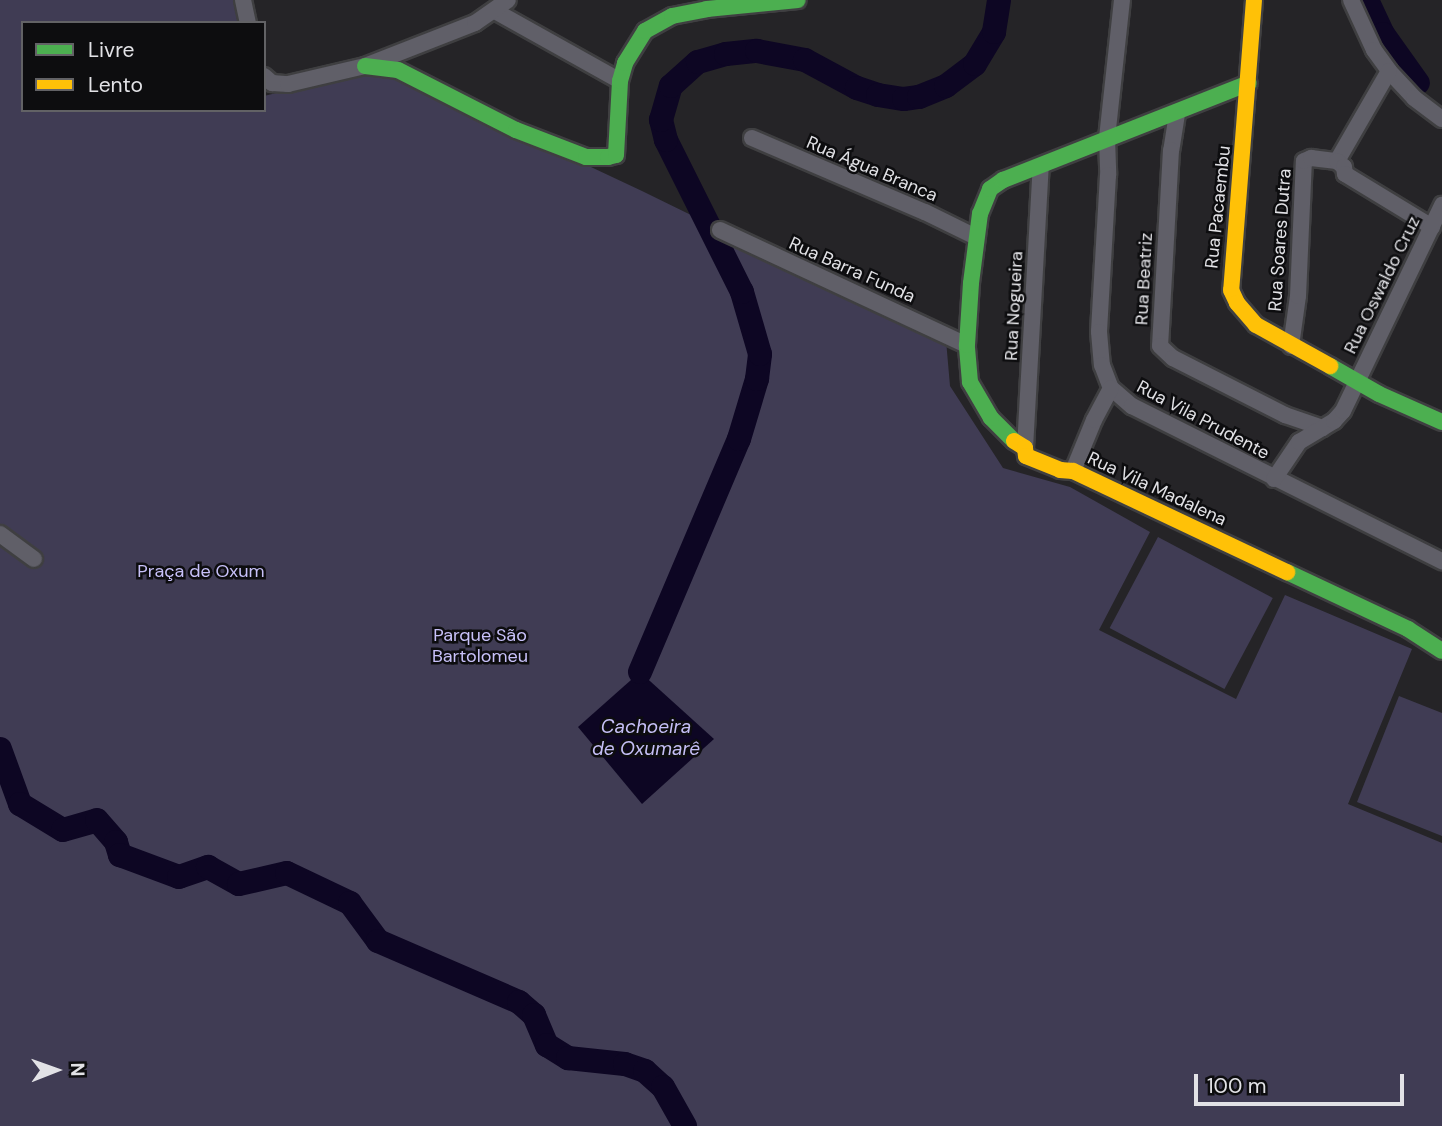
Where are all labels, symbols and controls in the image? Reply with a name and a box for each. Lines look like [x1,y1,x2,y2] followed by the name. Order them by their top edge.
[21,21,266,112] legend
[88,36,134,64] text: Livre
[88,71,143,99] text: Lento
[803,132,941,206] street label: Rua Água Branca
[1201,145,1235,269] street label: Rua Pacaembu
[1264,168,1296,312] street label: Rua Soares Dutra
[1339,213,1425,357] street label: Rua Oswaldo Cruz
[1131,232,1157,326] street label: Rua Beatriz
[786,233,918,307] street label: Rua Barra Funda
[1000,251,1028,361] street label: Rua Nogueira
[1133,376,1273,464] street label: Rua Vila Prudente
[1084,447,1230,531] street label: Rua Vila Madalena
[137,560,265,582] park label: Praça de Oxum
[432,625,528,668] park label: Parque São Bartolomeu
[592,716,700,760] water label: Cachoeira de Oxumarê
[21,1035,91,1105] north arrow
[1197,1060,1407,1104] scale bar
[65,1062,90,1077] text: N
[1207,1072,1267,1100] text: 100 m

